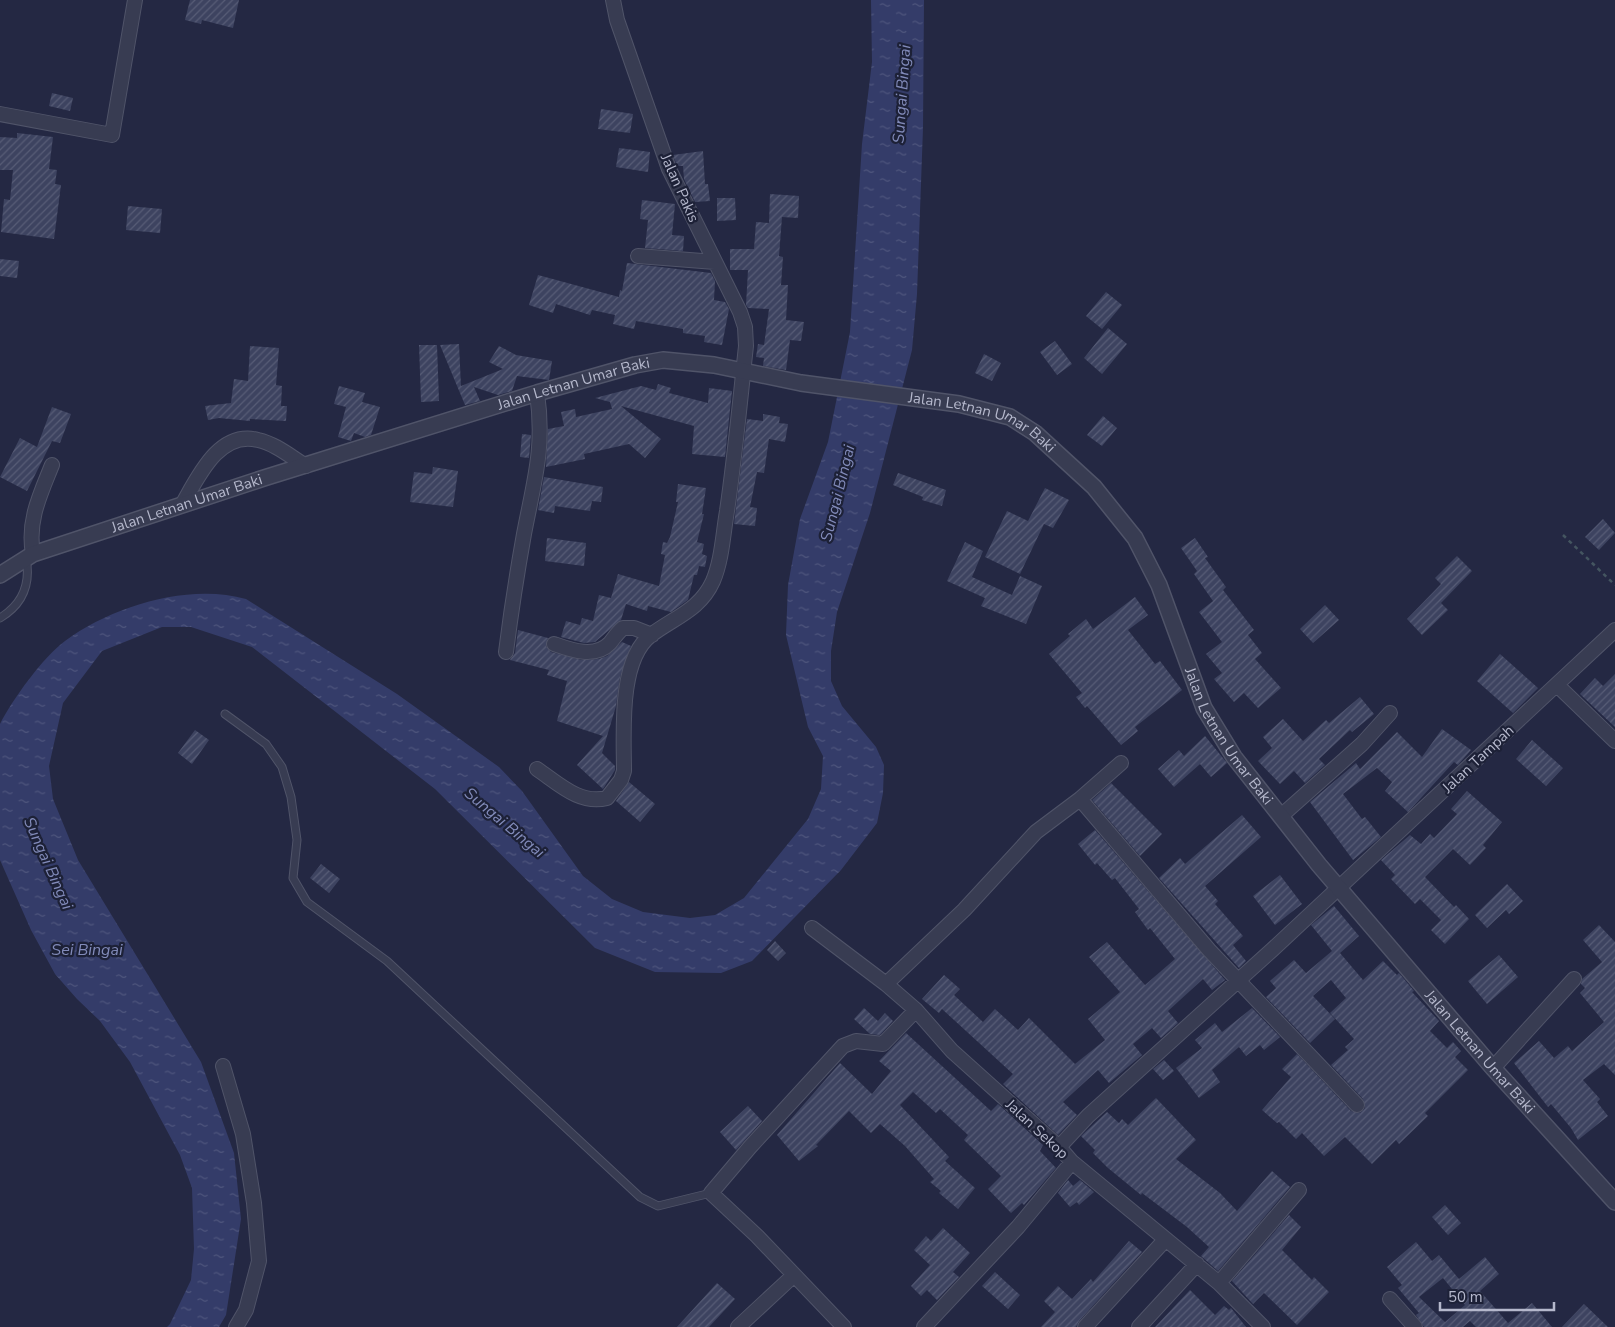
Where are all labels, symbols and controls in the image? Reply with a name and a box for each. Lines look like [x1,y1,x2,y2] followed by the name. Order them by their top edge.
[888,44,916,144] water label: Sungai Bingai
[656,150,704,225] street label: Jalan Pakis
[494,353,651,415] street label: Jalan Letnan Umar Baki
[906,387,1060,457] street label: Jalan Letnan Umar Baki
[815,442,861,544] water label: Sungai Bingai
[108,469,265,538] street label: Jalan Letnan Umar Baki
[1180,664,1278,809] street label: Jalan Letnan Umar Baki
[1437,720,1518,798] street label: Jalan Tampah
[459,783,549,863] water label: Sungai Bingai
[18,814,78,913] water label: Sungai Bingai
[51,939,123,961] water label: Sei Bingai
[1420,985,1540,1118] street label: Jalan Letnan Umar Baki
[1000,1094,1073,1163] street label: Jalan Sekop
[1440,1280,1554,1312] scale bar
[1448,1287,1483,1307] text: 50 m

